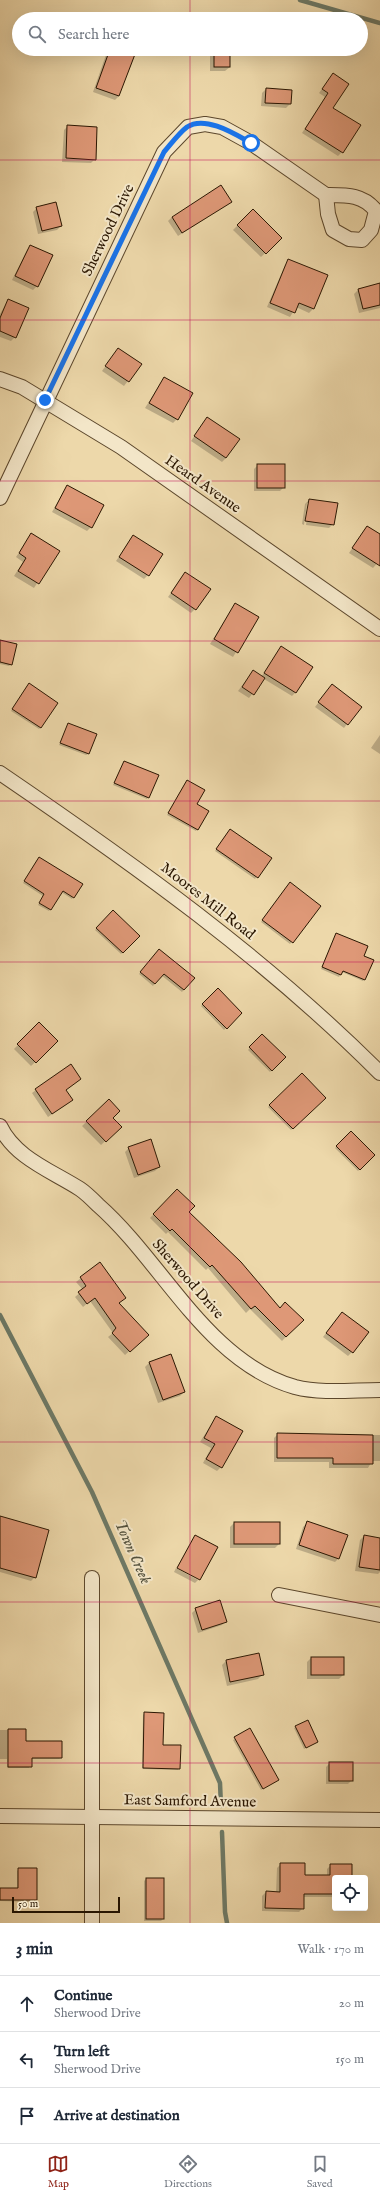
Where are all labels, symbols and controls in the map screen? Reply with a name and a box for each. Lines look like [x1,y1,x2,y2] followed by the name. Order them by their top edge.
[12,12,368,56] search box
[26,23,48,45] icon: search
[58,25,129,44] text: Search here
[242,134,260,152] route start
[78,181,139,279] street label: Sherwood Drive
[36,391,54,409] route end
[161,451,245,517] street label: Heard Avenue
[157,858,260,944] street label: Moores Mill Road
[148,1235,228,1323] street label: Sherwood Drive
[109,1517,155,1588] water label: Town Creek
[124,1790,256,1812] street label: East Samford Avenue
[332,1875,368,1911] map controls
[332,1875,368,1911] button: locate
[12,1895,120,1914] scale bar
[18,1897,38,1911] text: 50 m
[16,1939,53,1960] text: 3 min
[298,1941,364,1958] text: Walk · 170 m
[54,1986,112,2005] text: Continue
[16,1993,38,2015] icon: ahead
[339,1995,364,2012] text: 20 m
[54,2005,141,2022] text: Sherwood Drive
[54,2042,110,2061] text: Turn left
[16,2049,38,2071] icon: left
[335,2051,364,2068] text: 150 m
[54,2061,141,2078] text: Sherwood Drive
[16,2105,38,2127] icon: arrive
[54,2106,180,2125] text: Arrive at destination
[47,2153,69,2191] tab: Map
[164,2153,212,2191] tab: Directions
[307,2153,333,2191] tab: Saved

